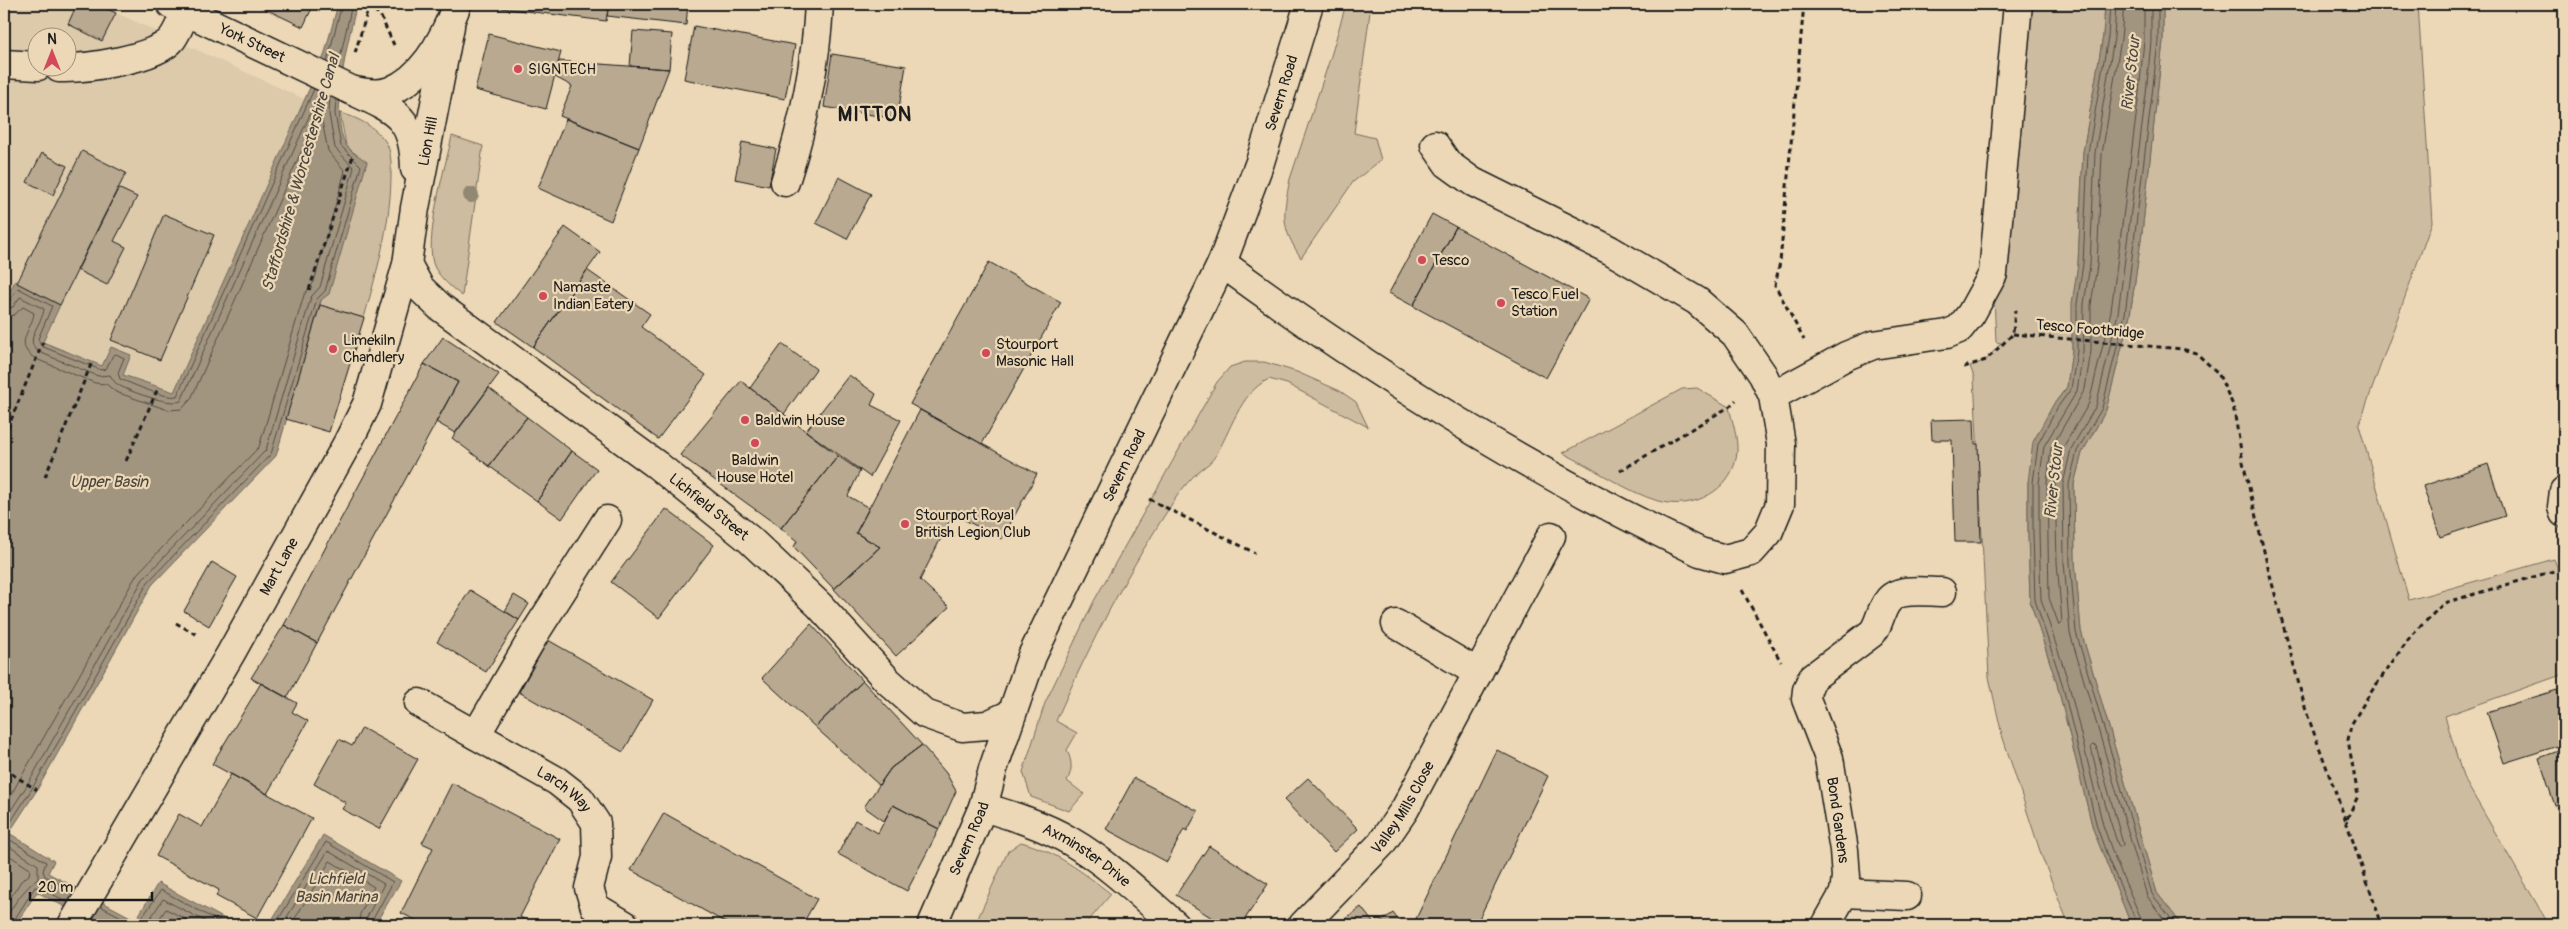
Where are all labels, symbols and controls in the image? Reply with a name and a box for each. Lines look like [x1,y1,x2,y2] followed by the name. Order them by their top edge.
[215,19,289,68] street label: York Street
[28,28,78,78] north arrow
[47,31,57,48] text: N
[2117,32,2145,111] water label: River Stour
[257,49,345,293] water label: Staffordshire & Worcestershire Canal
[1261,53,1303,134] street label: Severn Road
[528,60,596,79] place label: SIGNTECH
[512,63,524,75] marker: SIGNTECH
[838,102,912,127] district label: MITTON
[414,115,442,168] street label: Lion Hill
[1432,251,1469,270] place label: Tesco
[1416,254,1428,266] marker: Tesco
[553,278,634,314] place label: Namaste Indian Eatery
[1511,285,1579,321] place label: Tesco Fuel Station
[537,290,549,302] marker: Namaste Indian Eatery
[1495,297,1507,309] marker: Tesco Fuel Station
[2035,315,2145,344] street label: Tesco Footbridge
[343,331,405,367] place label: Limekiln Chandlery
[996,335,1074,371] place label: Stourport Masonic Hall
[327,343,339,355] marker: Limekiln Chandlery
[980,347,992,359] marker: Stourport Masonic Hall
[755,411,846,430] place label: Baldwin House
[739,414,751,426] marker: Baldwin House
[1099,426,1150,505] street label: Severn Road
[749,437,761,449] marker: Baldwin House Hotel
[2040,440,2068,519] water label: River Stour
[716,451,794,487] place label: Baldwin House Hotel
[665,469,753,546] street label: Lichfield Street
[70,472,149,492] water label: Upper Basin
[915,506,1031,542] place label: Stourport Royal British Legion Club
[899,518,911,530] marker: Stourport Royal British Legion Club
[256,534,303,599] street label: Mart Lane
[1367,757,1439,858] street label: Valley Mills Close
[533,762,595,816] street label: Larch Way
[1822,776,1853,865] street label: Bond Gardens
[945,800,994,879] street label: Severn Road
[1039,819,1135,892] street label: Axminster Drive
[30,869,152,901] scale bar
[295,869,379,907] water label: Lichfield Basin Marina
[38,878,73,897] text: 20 m

